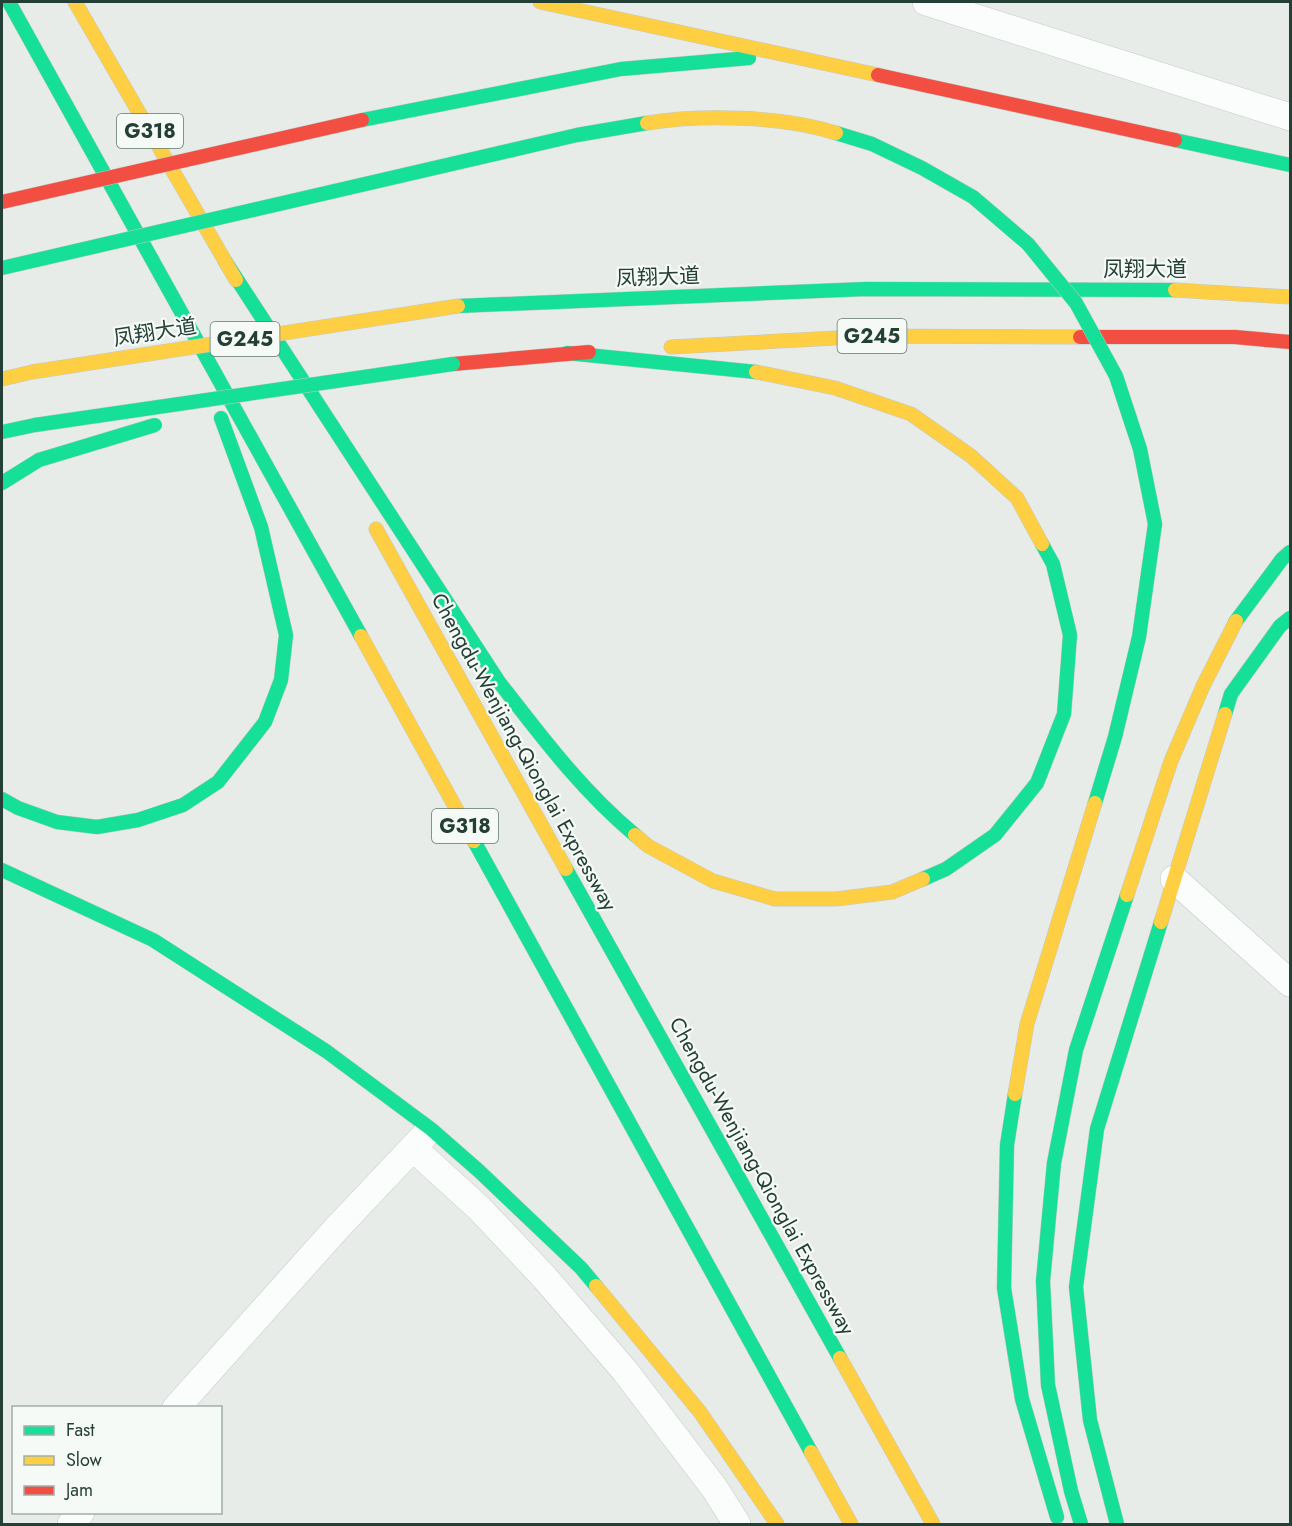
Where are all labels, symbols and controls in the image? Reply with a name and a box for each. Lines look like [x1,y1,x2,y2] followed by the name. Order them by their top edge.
[117,114,183,148] road number: G318
[1103,254,1187,284] street label: 凤翔大道
[616,261,700,293] street label: 凤翔大道
[111,311,199,353] street label: 凤翔大道
[838,319,906,353] road number: G245
[210,322,280,356] road number: G245
[424,588,625,917] street label: Chengdu-Wenjiang-Qionglai Expressway
[432,809,498,843] road number: G318
[662,1012,863,1341] street label: Chengdu-Wenjiang-Qionglai Expressway
[12,1406,222,1514] legend
[66,1417,95,1443] text: Fast
[66,1447,103,1473] text: Slow
[64,1477,93,1503] text: Jam

